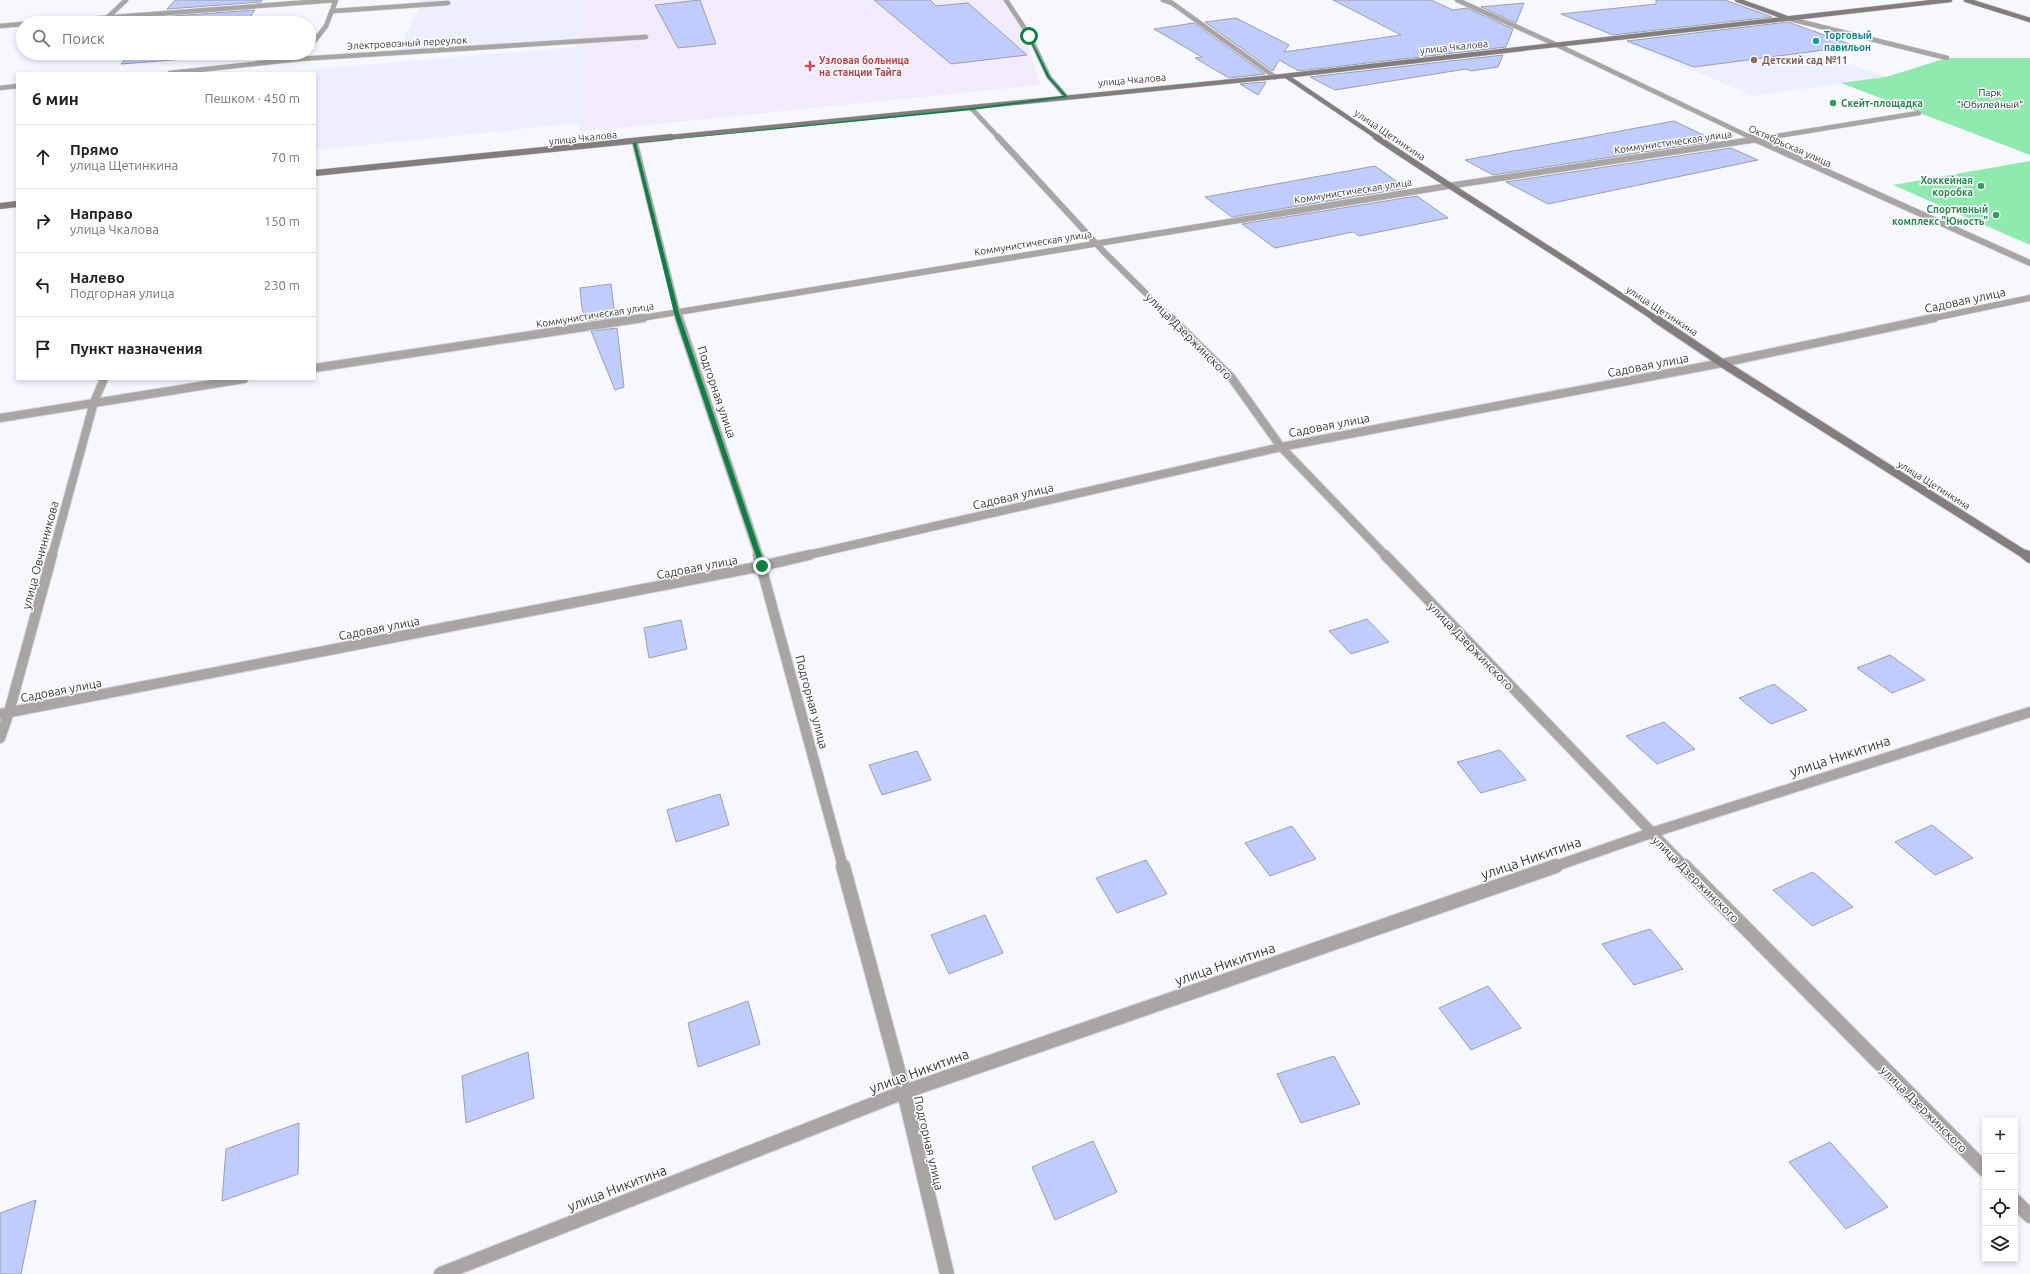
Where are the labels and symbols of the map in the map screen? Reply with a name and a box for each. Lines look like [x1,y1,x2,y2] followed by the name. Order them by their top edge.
[1020,27,1038,45] route start
[1824,30,1872,53] place label: Торговый павильон
[347,34,467,52] street label: Электровозный переулок
[1811,36,1821,46] marker: Торговый павильон
[1419,38,1489,56] street label: улица Чкалова
[819,55,909,78] place label: Узловая больница на станции Тайга
[1749,55,1759,65] marker: Детский сад №11
[1762,55,1848,66] place label: Детский сад №11
[804,60,816,72] marker: Узловая больница на станции Тайга
[1097,72,1167,88] street label: улица Чкалова
[1957,87,2023,110] park label: Парк "Юбилейный"
[1828,98,1838,108] marker: Скейт-площадка
[1841,98,1923,109] place label: Скейт-площадка
[1352,107,1428,163] street label: улица Щетинкина
[1747,123,1833,169] street label: Октябрьская улица
[1613,128,1733,156] street label: Коммунистическая улица
[548,129,618,147] street label: улица Чкалова
[1920,175,1973,198] place label: Хоккейная коробка
[1293,176,1413,206] street label: Коммунистическая улица
[1976,181,1986,191] marker: Хоккейная коробка
[1892,204,1988,227] place label: Спортивный комплекс "Юность"
[1991,210,2001,220] marker: Спортивный комплекс "Юность"
[973,228,1093,258] street label: Коммунистическая улица
[1624,284,1700,338] street label: улица Щетинкина
[1923,285,2007,315] street label: Садовая улица
[1143,290,1235,382] street label: улица Дзержинского
[535,300,655,330] street label: Коммунистическая улица
[695,344,739,440] street label: Подгорная улица
[1606,351,1690,379] street label: Садовая улица
[1287,411,1371,439] street label: Садовая улица
[1896,458,1972,512] street label: улица Щетинкина
[971,480,1055,512] street label: Садовая улица
[19,499,61,611] street label: улица Овчинникова
[655,553,739,581] street label: Садовая улица
[753,557,771,575] route end
[1426,600,1516,692] street label: улица Дзержинского
[337,614,421,642] street label: Садовая улица
[793,654,831,750] street label: Подгорная улица
[19,676,103,704] street label: Садовая улица
[1788,732,1892,780] street label: улица Никитина
[1479,833,1583,883] street label: улица Никитина
[1650,833,1742,925] street label: улица Дзержинского
[1173,939,1277,989] street label: улица Никитина
[867,1046,971,1096] street label: улица Никитина
[1878,1063,1970,1155] street label: улица Дзержинского
[912,1095,946,1191] street label: Подгорная улица
[565,1162,669,1214] street label: улица Никитина

